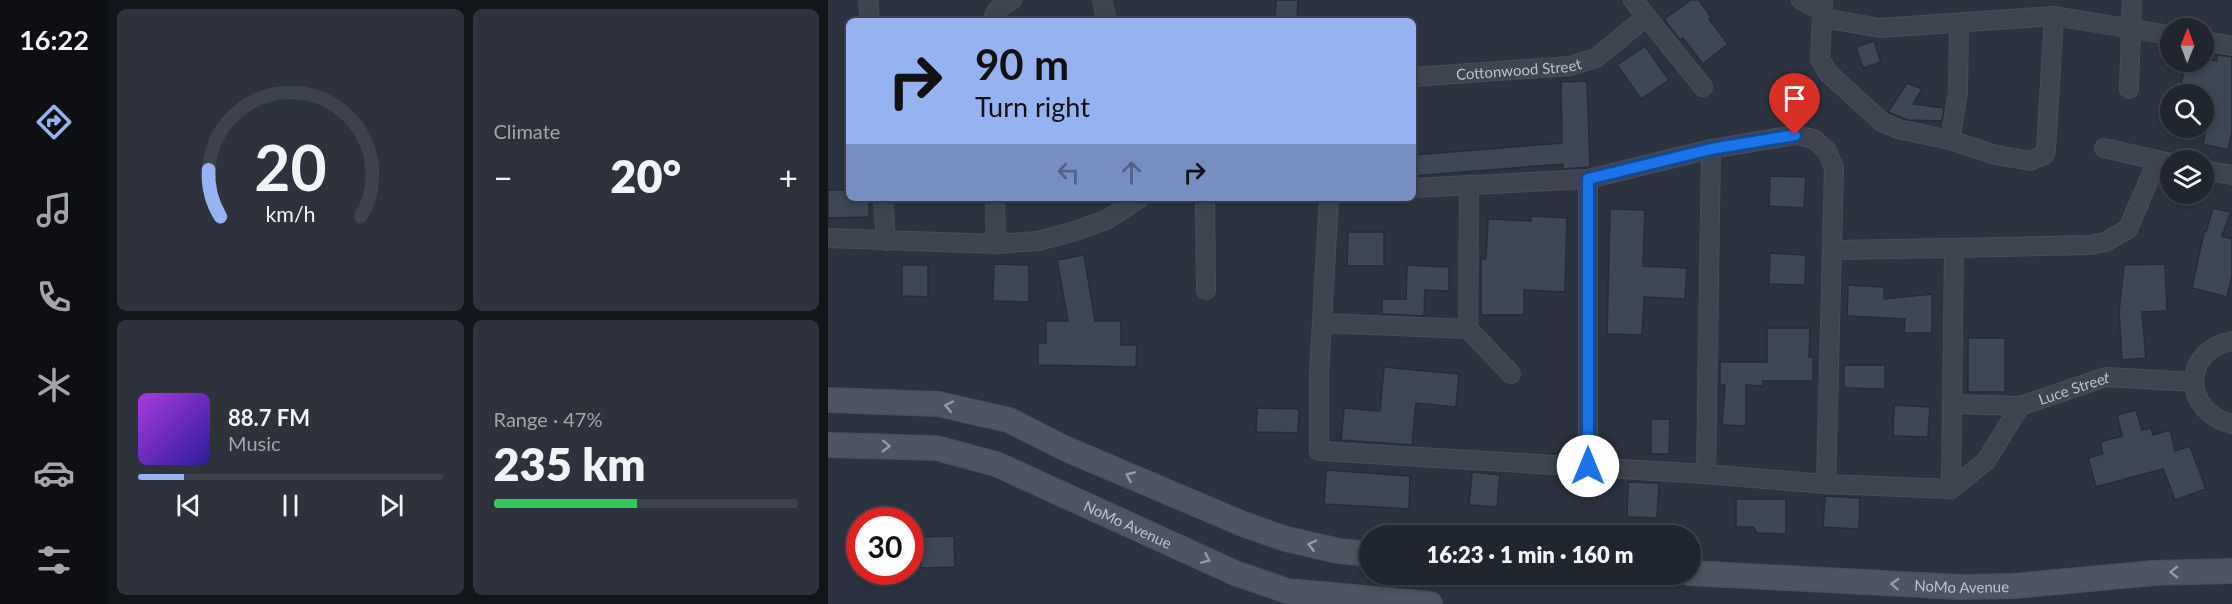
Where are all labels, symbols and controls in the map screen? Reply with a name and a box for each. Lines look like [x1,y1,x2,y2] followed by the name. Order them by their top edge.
[2160,18,2214,72] north arrow
[2160,18,2214,204] map controls
[19,23,89,56] text: 16:22
[975,39,1069,89] text: 90 m
[876,42,954,120] icon: right
[1455,54,1584,83] street label: Cottonwood Street
[1769,73,1820,135] pin
[1778,82,1811,115] icon: arrive
[2160,84,2214,138] button: search
[975,90,1090,123] text: Turn right
[33,101,75,143] icon: directions
[494,119,560,143] text: Climate
[254,129,326,204] text: 20
[610,149,681,203] text: 20°
[2160,150,2214,204] button: layers
[1052,156,1085,189] icon: left
[1115,156,1148,189] icon: ahead
[1178,156,1211,189] icon: right
[494,157,513,197] text: −
[779,157,798,197] text: +
[33,189,75,231] icon: music
[265,201,315,227] text: km/h
[33,276,75,318] icon: phone
[33,364,75,406] icon: climate
[2036,368,2110,408] street label: Luce Street
[944,400,954,413] one-way arrow
[228,404,310,431] text: 88.7 FM
[494,407,602,431] text: Range · 47%
[228,431,281,455] text: Music
[1556,434,1620,498] position arrow
[494,437,646,491] text: 235 km
[882,440,891,453] one-way arrow
[33,452,75,494] icon: car
[1125,471,1136,483] one-way arrow
[172,489,205,522] icon: previous
[274,489,307,522] icon: pause
[375,489,408,522] icon: next
[1081,496,1175,552] street label: NoMo Avenue
[846,507,924,585] speed limit sign: 30
[33,539,75,581] icon: filters
[1307,539,1317,552] one-way arrow
[1427,541,1633,568] text: 16:23 · 1 min · 160 m
[1199,552,1210,564] one-way arrow
[2169,566,2178,579] one-way arrow
[1914,576,2009,596] street label: NoMo Avenue
[1891,577,1900,590] one-way arrow

